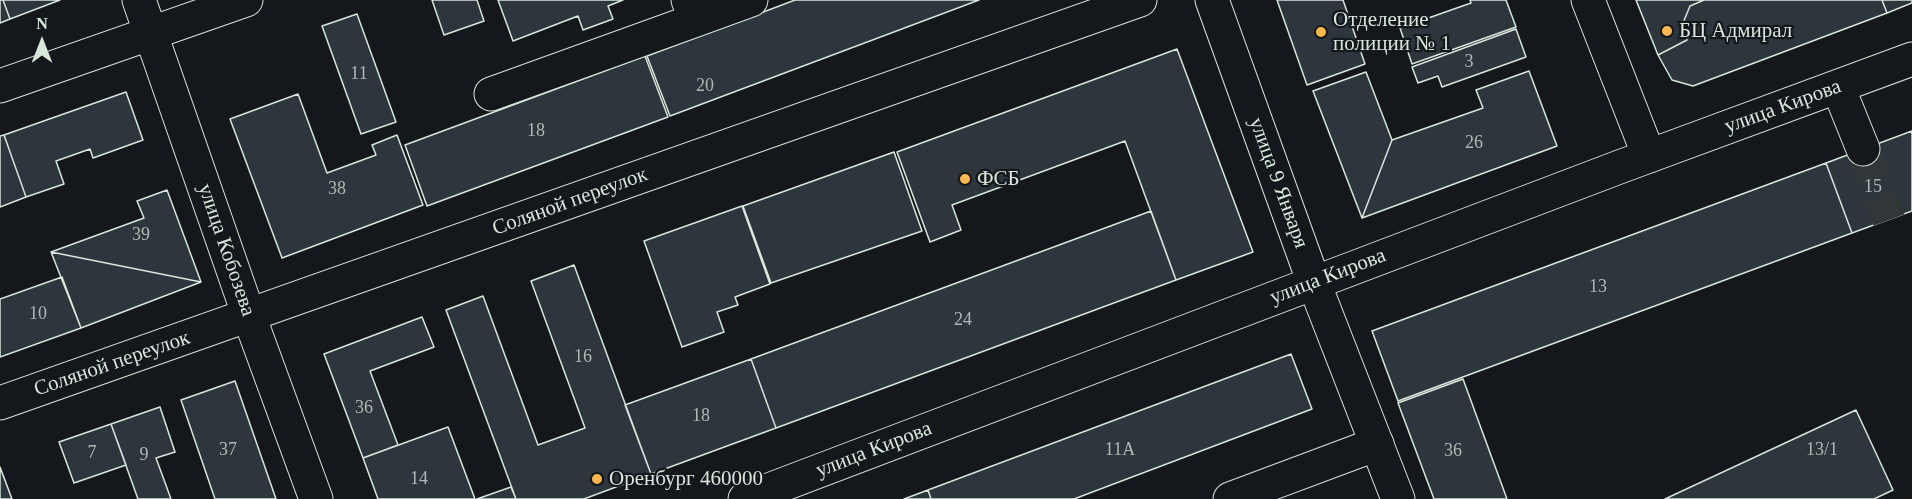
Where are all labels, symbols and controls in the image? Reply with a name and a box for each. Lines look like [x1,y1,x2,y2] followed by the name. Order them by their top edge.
[1333,7,1451,57] place label: Отделение полиции № 1
[12,12,72,72] north arrow
[36,15,48,32] text: N
[1679,18,1792,44] place label: БЦ Адмирал
[1660,24,1674,38] marker: БЦ Адмирал
[1314,25,1328,39] marker: Отделение полиции № 1
[1464,51,1474,73] house number: 3
[350,63,368,85] house number: 11
[1721,74,1845,140] street label: улица Кирова
[696,75,714,97] house number: 20
[1243,114,1313,252] street label: улица 9 Января
[527,120,545,142] house number: 18
[1465,132,1483,154] house number: 26
[489,162,651,242] street label: Соляной переулок
[977,166,1020,192] place label: ФСБ
[958,172,972,186] marker: ФСБ
[1864,176,1882,198] house number: 15
[328,178,346,200] house number: 38
[192,181,260,319] street label: улица Кобозева
[132,224,150,246] house number: 39
[1266,243,1390,311] street label: улица Кирова
[1589,276,1607,298] house number: 13
[29,303,47,325] house number: 10
[954,309,972,331] house number: 24
[31,326,193,402] street label: Соляной переулок
[574,346,592,368] house number: 16
[355,397,373,419] house number: 36
[692,405,710,427] house number: 18
[812,416,936,484] street label: улица Кирова
[219,439,237,461] house number: 37
[1105,439,1135,461] house number: 11А
[1806,439,1838,461] house number: 13/1
[1444,440,1462,462] house number: 36
[88,442,97,464] house number: 7
[140,444,148,466] house number: 9
[609,466,763,492] place label: Оренбург 460000
[410,468,428,490] house number: 14
[590,472,604,486] marker: Оренбург 460000

